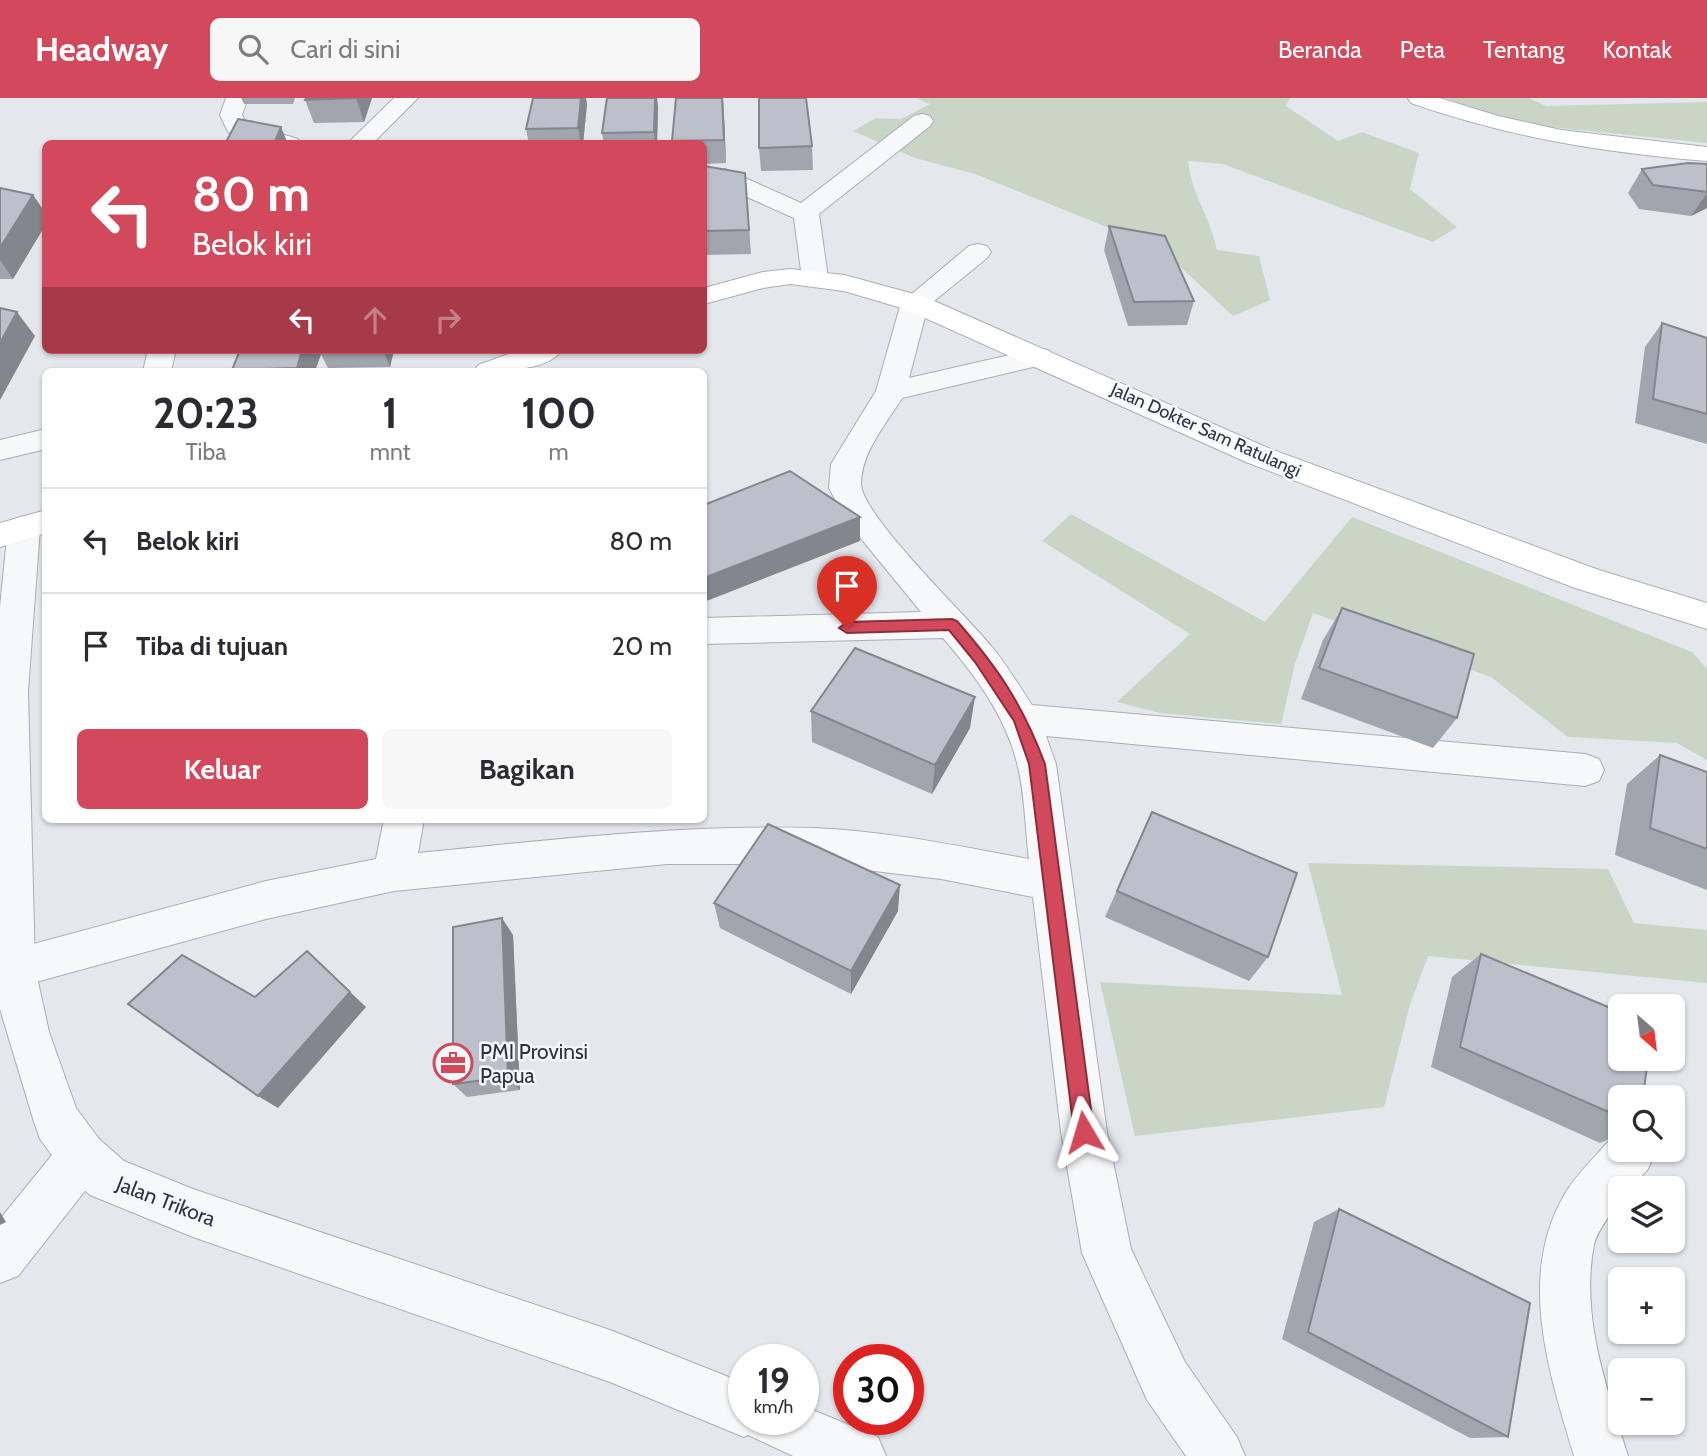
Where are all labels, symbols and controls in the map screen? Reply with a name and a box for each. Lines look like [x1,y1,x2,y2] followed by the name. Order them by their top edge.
[210,18,700,81] search box
[35,29,168,69] text: Headway
[234,30,272,68] icon: search
[290,33,400,65] text: Cari di sini
[1278,35,1362,64] text: Beranda
[1400,35,1445,64] text: Peta
[1483,35,1564,64] text: Tentang
[1602,35,1672,64] text: Kontak
[192,164,310,223] text: 80 m
[77,168,168,259] icon: left
[192,224,312,263] text: Belok kiri
[283,301,321,339] icon: left
[356,301,394,339] icon: ahead
[429,301,467,339] icon: right
[1107,378,1304,482] street label: Jalan Dokter Sam Ratulangi
[153,387,259,439] text: 20:23
[382,387,398,439] text: 1
[521,387,596,439] text: 100
[186,438,226,466] text: Tiba
[370,438,410,466] text: mnt
[549,438,569,466] text: m
[77,522,115,560] icon: left
[136,525,239,557] text: Belok kiri
[609,525,672,557] text: 80 m
[817,556,877,628] pin
[828,567,866,605] icon: arrive
[77,627,115,665] icon: arrive
[136,630,288,662] text: Tiba di tujuan
[612,630,672,662] text: 20 m
[77,729,368,809] button: Keluar
[382,729,672,809] button: Bagikan
[1608,994,1685,1071] north arrow
[1608,994,1685,1435] map controls
[480,1039,588,1088] place label: PMI Provinsi Papua
[432,1042,474,1084] office icon: PMI Provinsi Papua
[1608,1085,1685,1162] button: search
[1047,1095,1121,1169] position arrow
[112,1170,219,1231] street label: Jalan Trikora
[1608,1176,1685,1253] button: layers
[1608,1267,1685,1344] button: +
[833,1344,924,1435] speed limit sign: 30
[1608,1358,1685,1435] button: −
[757,1359,790,1402] text: 19
[754,1396,793,1418] text: km/h

